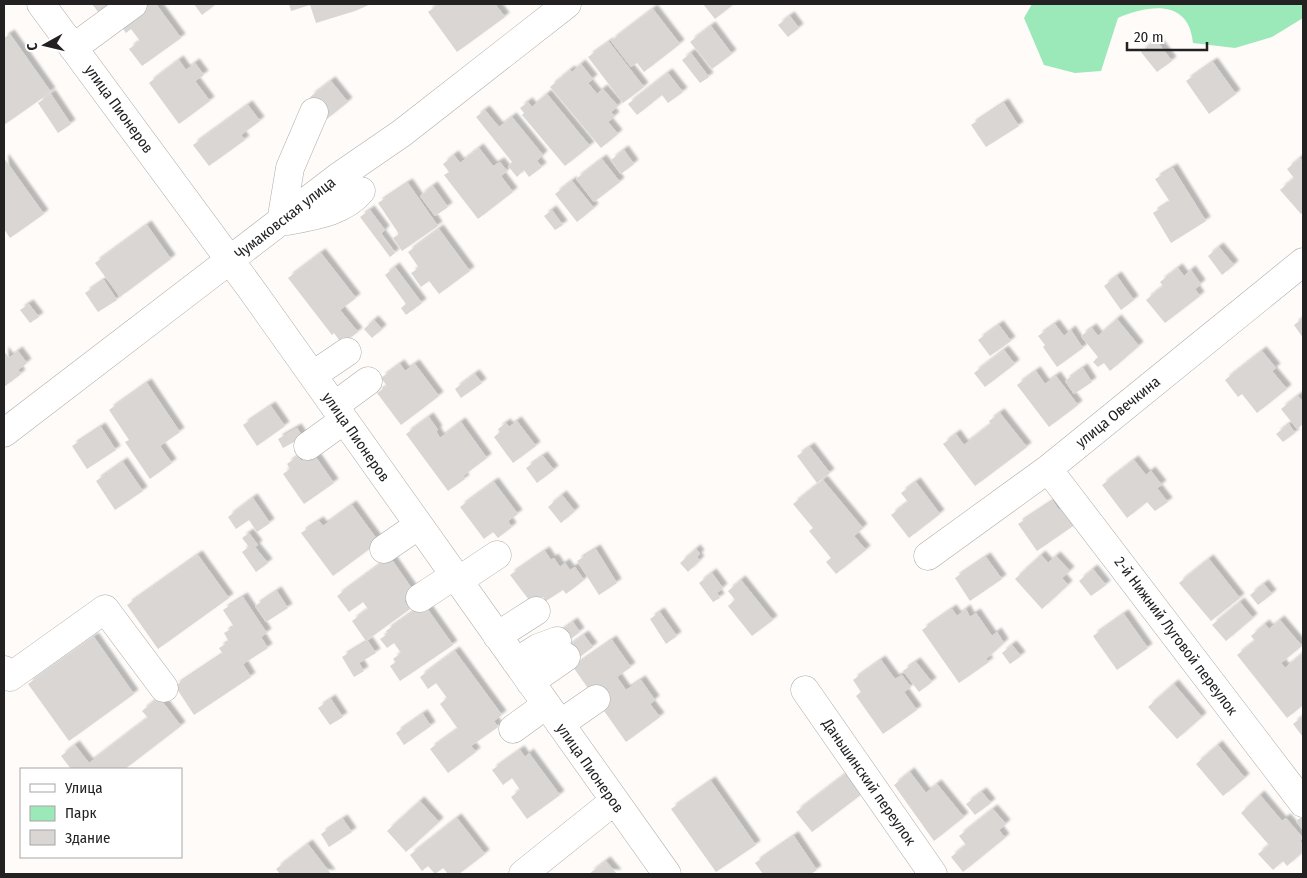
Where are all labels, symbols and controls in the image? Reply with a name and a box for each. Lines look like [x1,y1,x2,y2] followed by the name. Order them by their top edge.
[20,20,70,70] north arrow
[1127,20,1207,52] scale bar
[1134,28,1164,46] text: 20 m
[24,41,42,52] text: С
[81,61,157,157] street label: улица Пионеров
[231,173,339,263] street label: Чумаковская улица
[1072,373,1164,451] street label: улица Овечкина
[319,389,393,485] street label: улица Пионеров
[1111,553,1241,719] street label: 2-й Нижний Луговой переулок
[818,714,919,849] street label: Даньшинский переулок
[553,720,627,816] street label: улица Пионеров
[20,768,182,858] legend
[64,779,103,797] text: Улица
[65,804,96,822] text: Парк
[65,829,111,847] text: Здание

